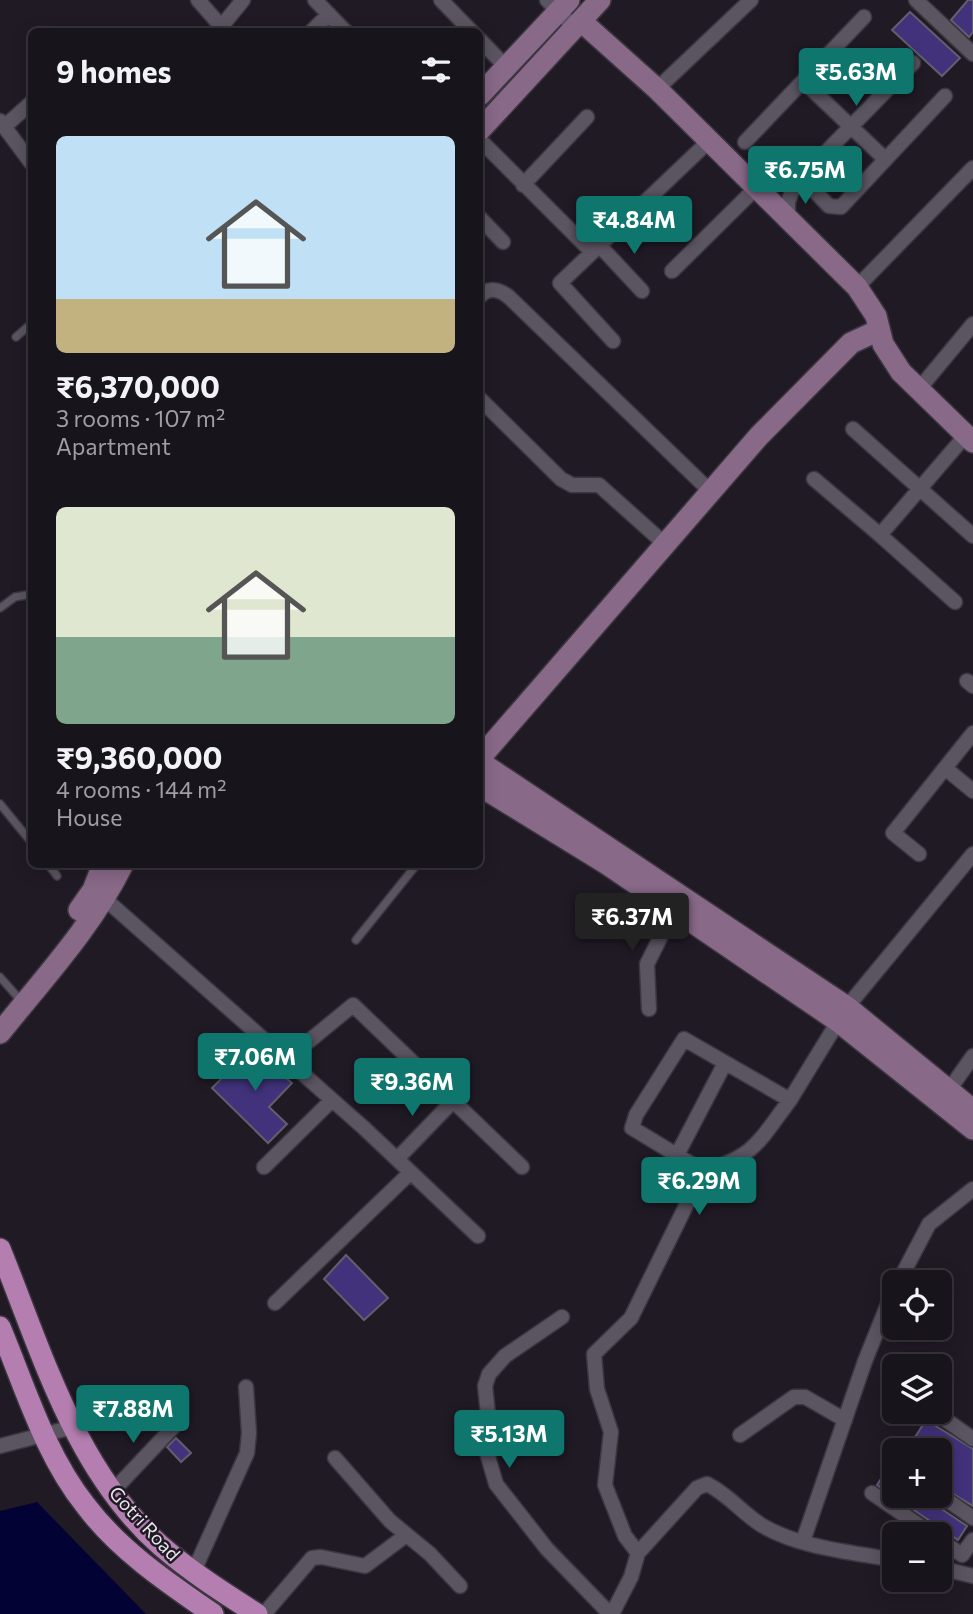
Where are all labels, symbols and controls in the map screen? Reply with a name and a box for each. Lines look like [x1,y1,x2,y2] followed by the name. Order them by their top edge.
[799,48,913,108] pin: ₹5.63M
[417,51,455,89] icon: filters
[56,52,171,89] text: 9 homes
[815,57,897,85] text: ₹5.63M
[748,146,862,206] pin: ₹6.75M
[764,155,846,183] text: ₹6.75M
[193,181,319,307] icon: home
[577,196,691,256] pin: ₹4.84M
[592,205,676,233] text: ₹4.84M
[56,367,220,404] text: ₹6,370,000
[56,404,225,432] text: 3 rooms · 107 m²
[56,432,171,460] text: Apartment
[193,552,319,678] icon: home
[56,738,223,775] text: ₹9,360,000
[56,775,226,803] text: 4 rooms · 144 m²
[56,803,122,831] text: House
[575,894,689,953] pin: ₹6.37M
[591,902,673,930] text: ₹6.37M
[198,1034,312,1093] pin: ₹7.06M
[214,1042,296,1070] text: ₹7.06M
[355,1058,469,1118] pin: ₹9.36M
[370,1067,454,1095] text: ₹9.36M
[642,1158,756,1217] pin: ₹6.29M
[657,1166,741,1194] text: ₹6.29M
[882,1270,952,1592] map controls
[882,1270,952,1340] button: locate
[882,1354,952,1424] button: layers
[76,1386,190,1445] pin: ₹7.88M
[92,1394,174,1422] text: ₹7.88M
[452,1410,566,1470] pin: ₹5.13M
[470,1419,548,1447] text: ₹5.13M
[882,1438,952,1508] button: +
[105,1481,185,1565] street label: Gotri Road
[882,1522,952,1592] button: −

